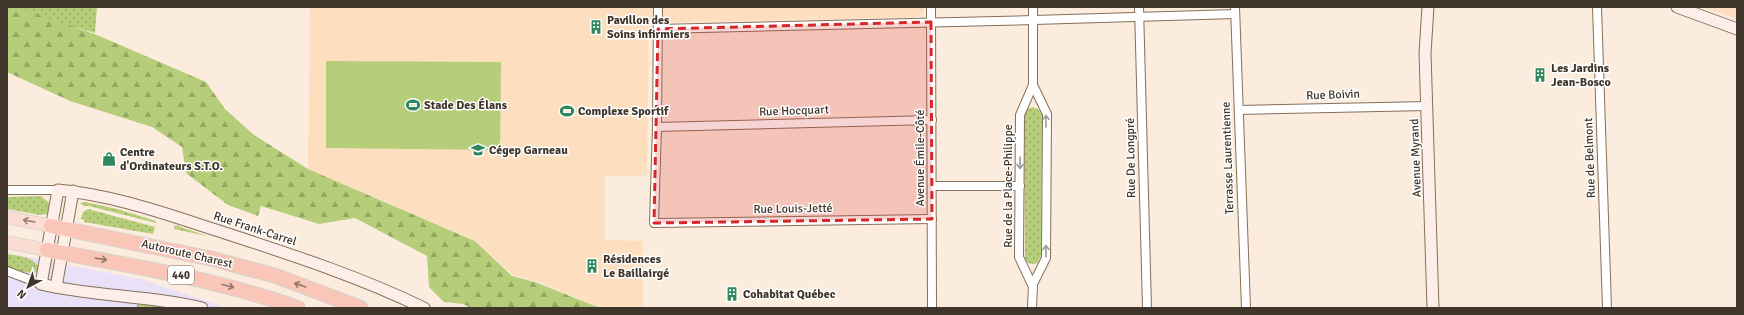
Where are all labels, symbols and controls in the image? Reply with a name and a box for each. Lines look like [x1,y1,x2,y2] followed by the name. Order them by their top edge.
[607,13,690,42] place label: Pavillon des Soins infirmiers
[588,19,604,35] building icon: Pavillon des Soins infirmiers
[1551,61,1611,90] place label: Les Jardins Jean-Bosco
[1532,67,1548,83] building icon: Les Jardins Jean-Bosco
[1306,87,1360,103] street label: Rue Boivin
[405,97,421,113] sports icon: Stade Des Élans
[424,98,508,113] place label: Stade Des Élans
[1219,101,1237,215] street label: Terrasse Laurentienne
[759,102,829,120] street label: Rue Hocquart
[559,103,575,119] sports icon: Complexe Sportif
[578,104,669,119] place label: Complexe Sportif
[913,110,928,206] street label: Avenue Émile-Côté
[1043,115,1050,128] one-way arrow
[1123,118,1139,198] street label: Rue De Longpré
[1407,118,1425,198] street label: Avenue Myrand
[1581,118,1599,198] street label: Rue de Belmont
[1001,124,1016,248] street label: Rue de la Place-Philippe
[470,142,486,158] school or university icon: Cégep Garneau
[489,143,568,158] place label: Cégep Garneau
[120,145,223,174] place label: Centre d'Ordinateurs S.T.O.
[101,151,117,167] shop icon: Centre d'Ordinateurs S.T.O.
[1016,156,1024,169] one-way arrow
[753,201,833,217] street label: Rue Louis-Jetté
[212,209,299,250] street label: Rue Frank-Carrel
[23,217,36,225] one-way arrow
[140,236,234,272] street label: Autoroute Charest
[1042,245,1050,258] one-way arrow
[603,252,669,281] place label: Résidences Le Baillairgé
[94,255,107,263] one-way arrow
[584,258,600,274] building icon: Résidences Le Baillairgé
[168,266,194,284] road number: 440
[8,267,48,307] north arrow
[294,281,307,288] one-way arrow
[221,283,234,291] one-way arrow
[724,286,740,302] building icon: Cohabitat Québec
[15,287,29,302] text: N
[743,287,836,302] place label: Cohabitat Québec

